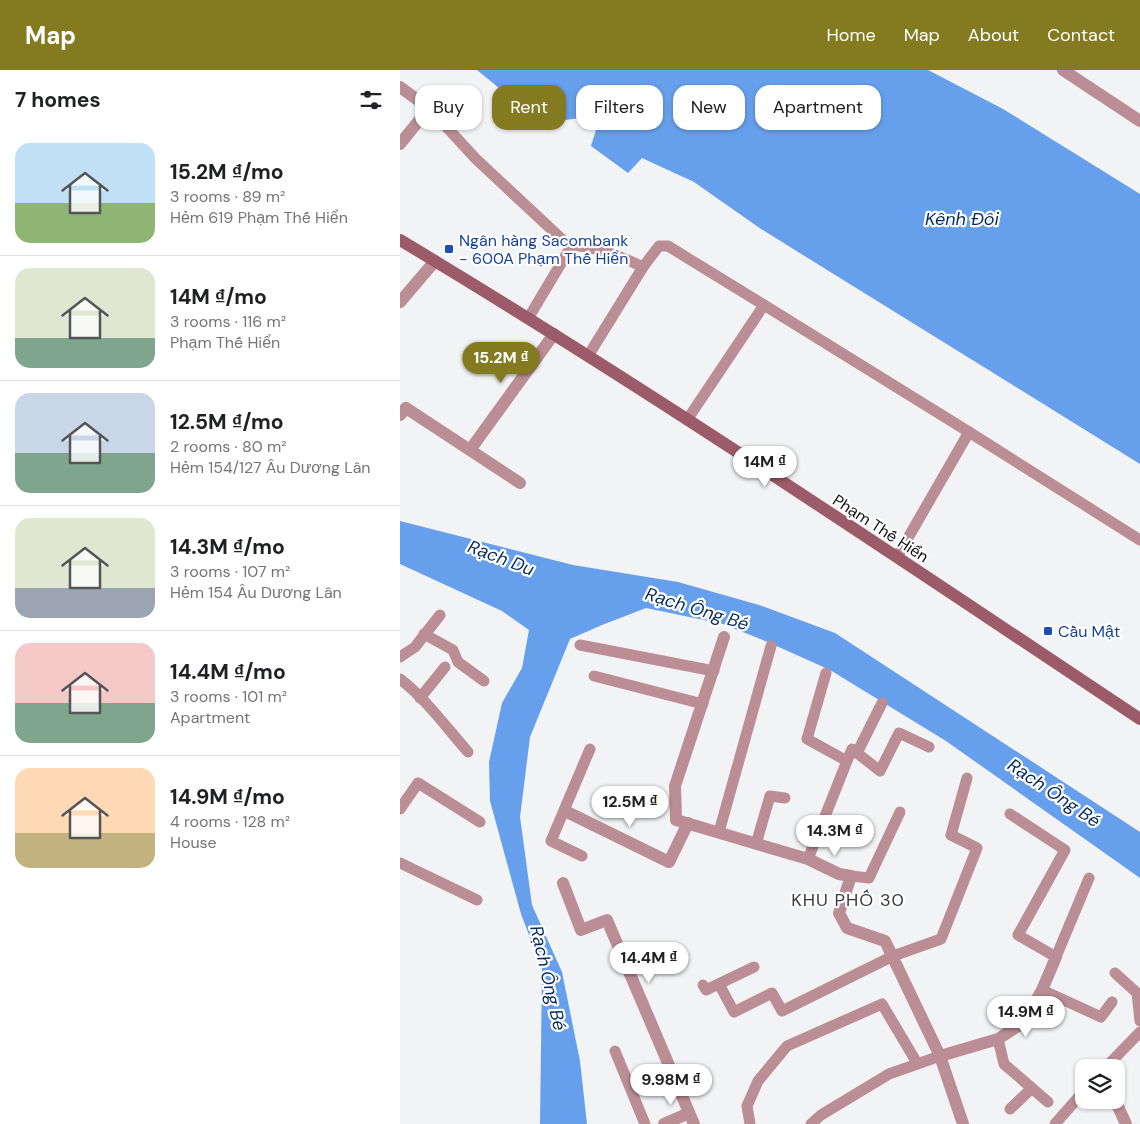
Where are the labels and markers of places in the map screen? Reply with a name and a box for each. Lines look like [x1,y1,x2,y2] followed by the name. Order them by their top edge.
[459,230,628,269] place label: Ngân hàng Sacombank - 600A Phạm Thế Hiển
[443,243,455,255] marker: Ngân hàng Sacombank - 600A Phạm Thế Hiển
[455,342,547,384] pin: 15.2M ₫
[730,446,800,488] pin: 14M ₫
[1058,621,1120,642] place label: Cầu Mật
[1042,625,1054,637] marker: Cầu Mật
[584,786,676,828] pin: 12.5M ₫
[789,814,881,857] pin: 14.3M ₫
[603,942,695,984] pin: 14.4M ₫
[980,996,1072,1038] pin: 14.9M ₫
[625,1064,717,1106] pin: 9.98M ₫

